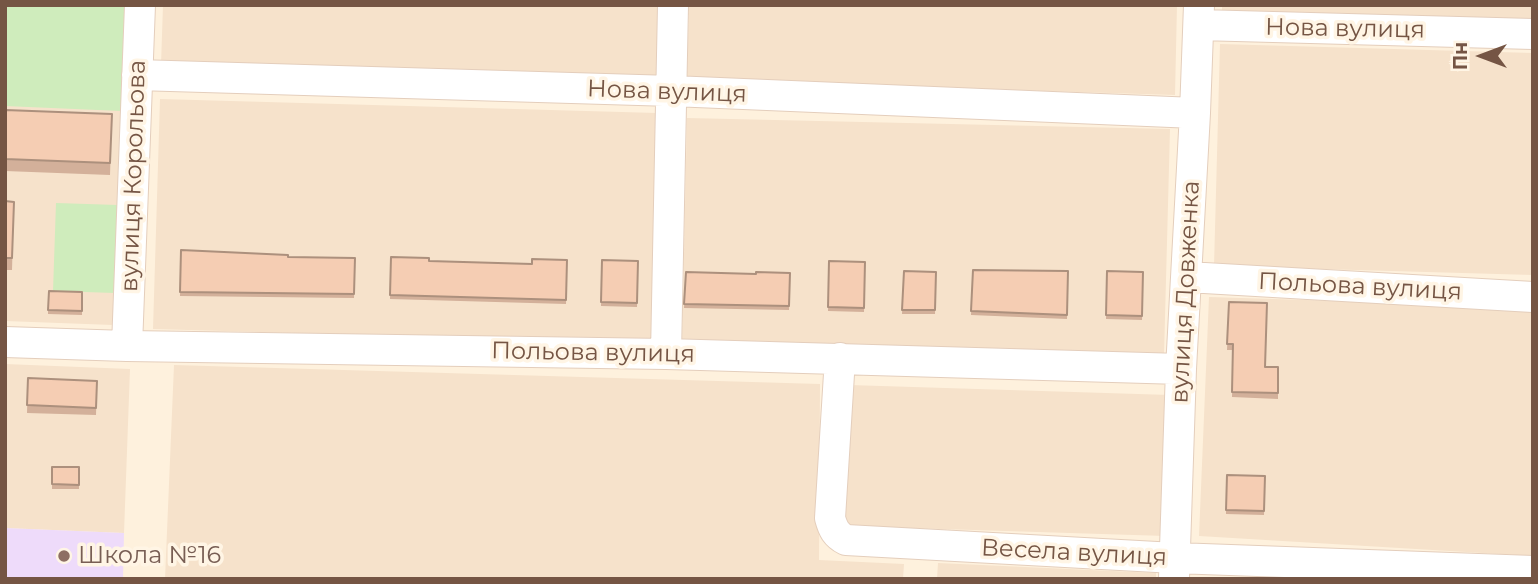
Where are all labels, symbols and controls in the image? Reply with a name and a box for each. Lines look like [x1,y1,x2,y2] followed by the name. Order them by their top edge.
[1265,13,1425,45] street label: Нова вулиця
[1447,21,1517,91] north arrow
[1449,42,1472,70] text: Пн
[116,60,152,292] street label: вулиця Корольова
[587,75,747,109] street label: Нова вулиця
[1166,180,1206,404] street label: вулиця Довженка
[1257,267,1463,307] street label: Польова вулиця
[491,337,695,369] street label: Польова вулиця
[980,534,1168,572] street label: Весела вулиця
[78,542,221,570] place label: Школа №16
[56,548,72,564] marker: Школа №16

